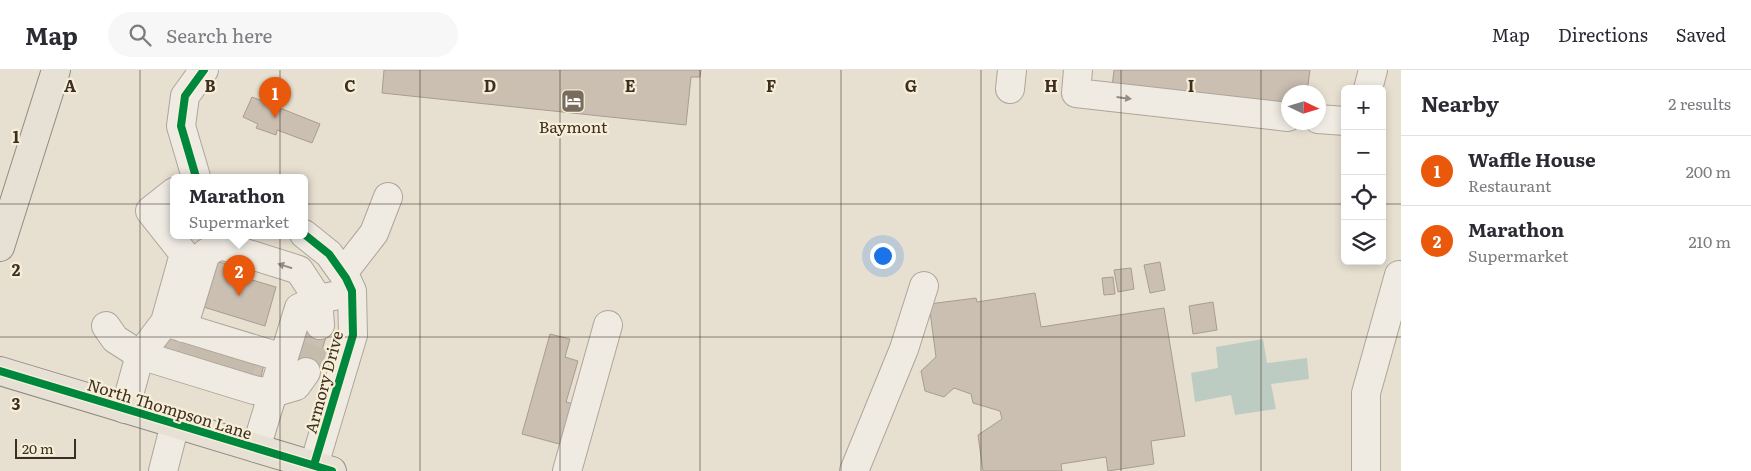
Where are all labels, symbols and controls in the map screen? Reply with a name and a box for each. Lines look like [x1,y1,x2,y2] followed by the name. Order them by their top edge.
[108,12,458,57] search box
[25,17,78,52] text: Map
[126,21,154,49] icon: search
[166,21,272,49] text: Search here
[1492,21,1530,48] text: Map
[1558,21,1648,48] text: Directions
[1676,21,1726,48] text: Saved
[64,73,76,97] text: A
[204,73,216,97] text: B
[344,73,356,97] text: C
[484,73,496,97] text: D
[625,73,636,97] text: E
[766,73,776,97] text: F
[905,73,917,97] text: G
[1044,73,1058,97] text: H
[1188,73,1194,97] text: I
[259,77,291,118] pin: 1
[1281,85,1326,130] north arrow
[1341,85,1386,265] map controls
[1341,85,1386,130] button: +
[1421,87,1499,118] text: Nearby
[560,88,586,114] hotel icon: Baymont
[1668,91,1731,115] text: 2 results
[1117,95,1133,103] one-way arrow
[539,114,608,138] place label: Baymont
[13,124,20,148] text: 1
[1341,130,1386,175] button: −
[1468,145,1596,173] text: Waffle House
[1434,159,1440,183] text: 1
[1686,159,1731,183] text: 200 m
[1468,173,1552,197] text: Restaurant
[170,174,308,239] popup
[1341,175,1386,220] button: locate
[189,181,285,209] text: Marathon
[189,209,289,233] text: Supermarket
[1468,215,1564,243] text: Marathon
[1341,220,1386,265] button: layers
[1433,229,1441,253] text: 2
[1688,229,1731,253] text: 210 m
[870,243,896,269] your location
[1468,243,1568,267] text: Supermarket
[223,255,255,296] pin: 2
[12,257,21,281] text: 2
[278,261,293,269] one-way arrow
[298,328,348,436] street label: Armory Drive
[85,372,255,444] street label: North Thompson Lane
[12,391,21,415] text: 3
[15,436,76,459] scale bar
[22,438,54,458] text: 20 m

